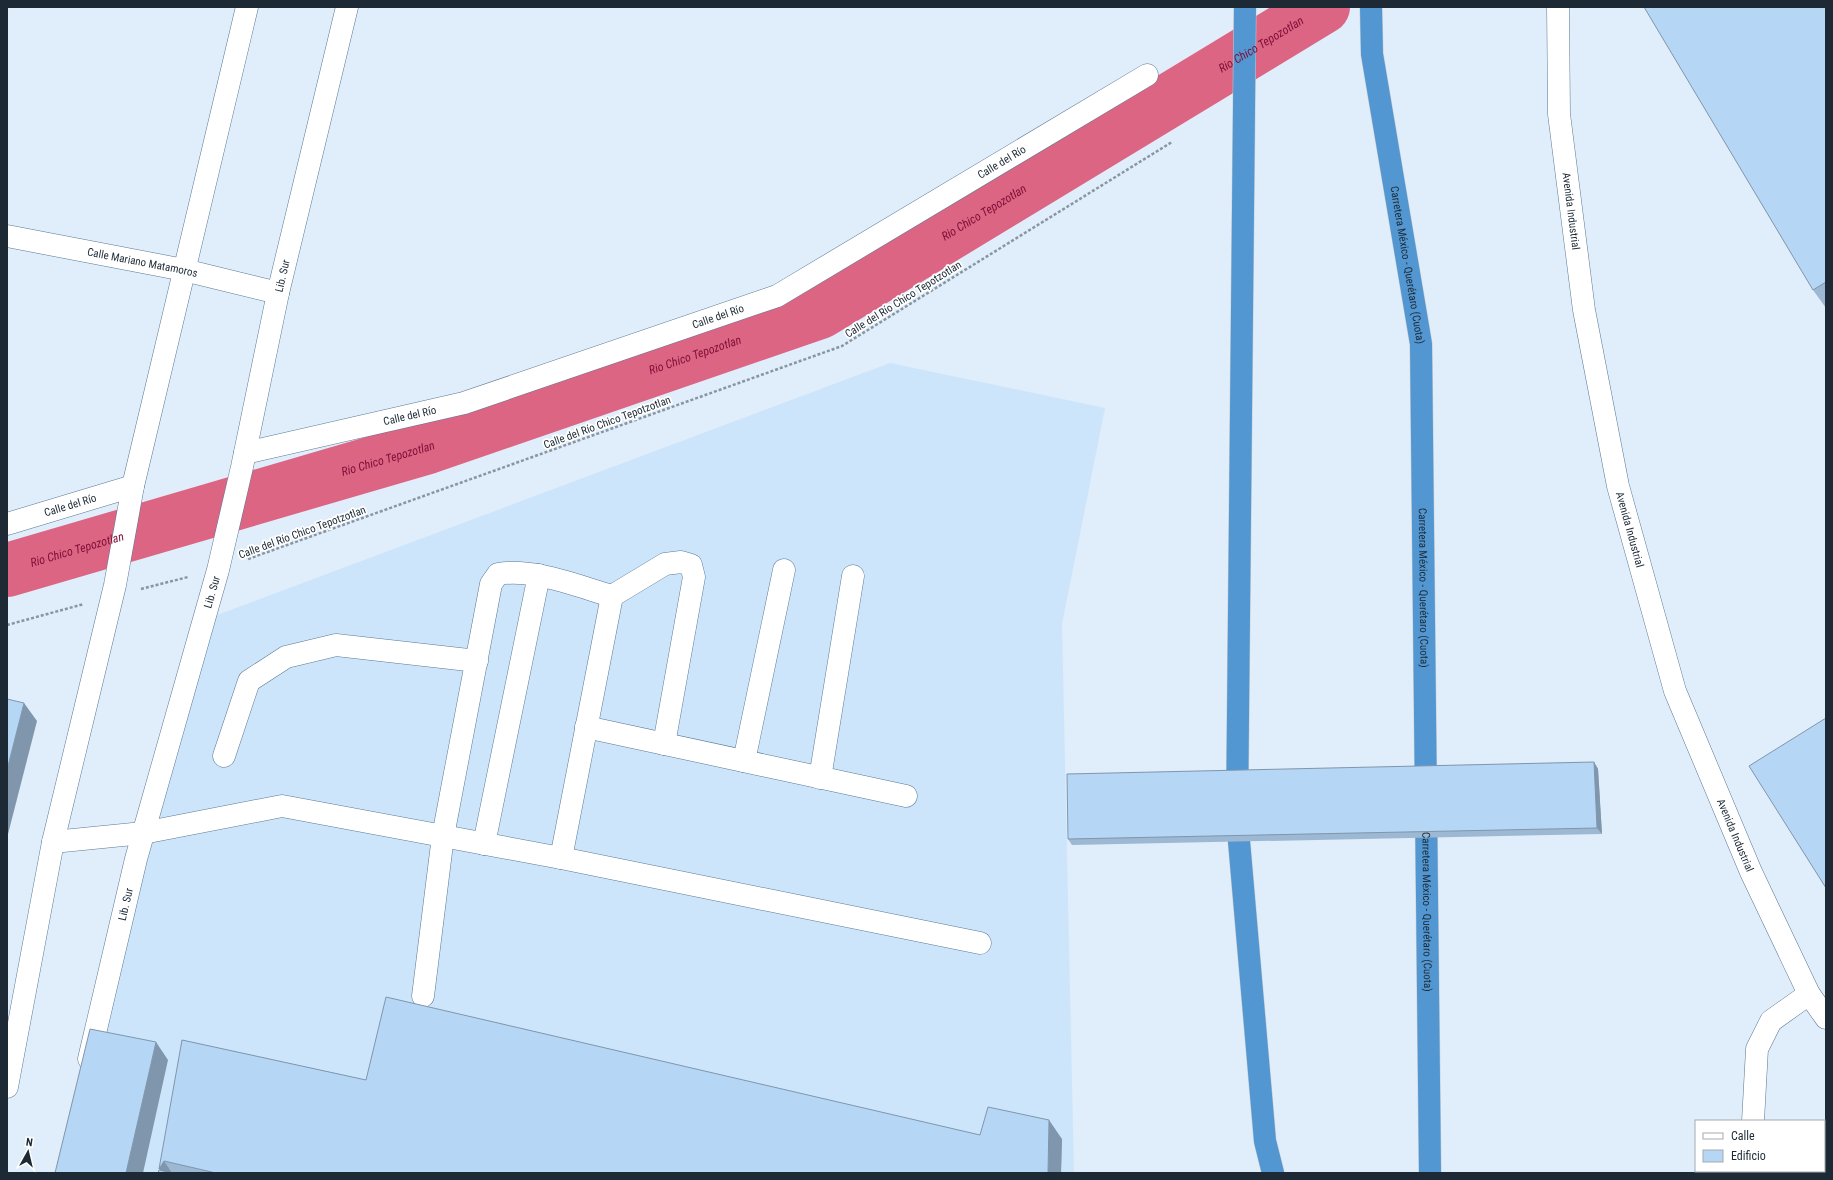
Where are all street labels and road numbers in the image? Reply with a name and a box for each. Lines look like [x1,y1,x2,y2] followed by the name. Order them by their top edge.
[975,143,1029,182] street label: Calle del Río
[1560,172,1582,251] street label: Avenida Industrial
[1387,185,1427,345] street label: Carretera México - Querétaro (Cuota)
[86,246,199,280] street label: Calle Mariano Matamoros
[272,258,293,293] street label: Lib. Sur
[843,258,964,341] street label: Calle del Río Chico Tepotzotlan
[690,302,746,332] street label: Calle del Río
[542,393,673,452] street label: Calle del Río Chico Tepotzotlan
[382,403,438,428] street label: Calle del Río
[1613,490,1646,569] street label: Avenida Industrial
[43,491,98,519] street label: Calle del Río
[237,503,368,562] street label: Calle del Río Chico Tepotzotlan
[1416,508,1431,668] street label: Carretera México - Querétaro (Cuota)
[201,574,223,610] street label: Lib. Sur
[1714,797,1756,874] street label: Avenida Industrial
[1419,832,1434,992] street label: Carretera México - Querétaro (Cuota)
[116,886,136,922] street label: Lib. Sur

